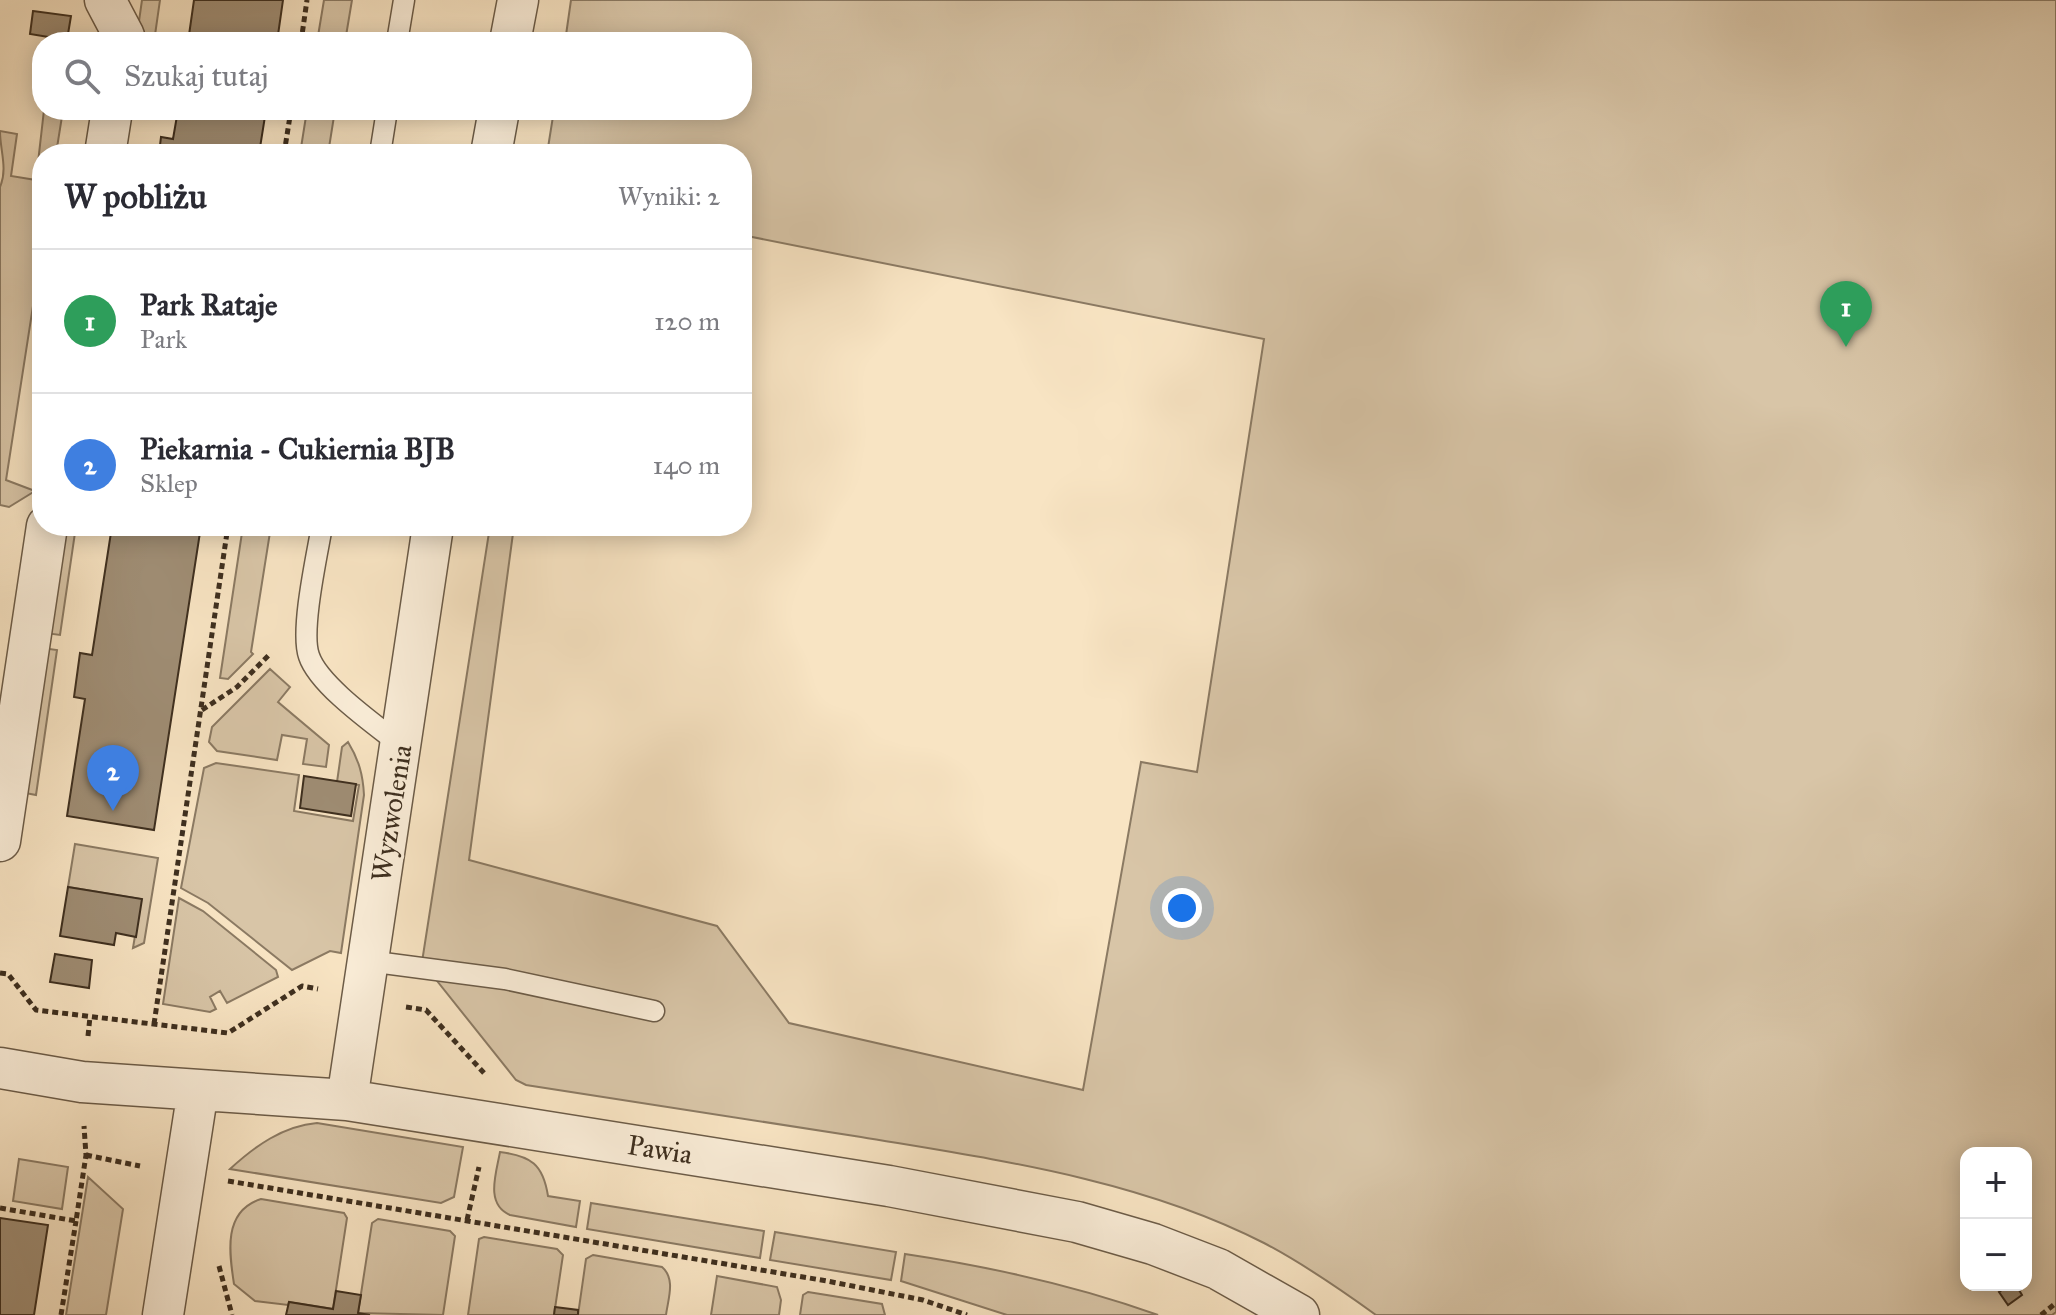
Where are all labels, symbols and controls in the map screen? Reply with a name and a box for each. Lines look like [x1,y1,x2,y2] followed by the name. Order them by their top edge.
[32,32,752,120] search box
[60,54,104,98] icon: search
[124,58,269,94] text: Szukaj tutaj
[64,176,207,217] text: W pobliżu
[618,180,720,212] text: Wyniki: 2
[1820,281,1872,347] pin: 1
[140,287,278,323] text: Park Rataje
[85,305,95,337] text: 1
[654,305,720,337] text: 120 m
[140,323,187,355] text: Park
[140,431,455,467] text: Piekarnia - Cukiernia BJB
[84,449,96,481] text: 2
[653,449,720,481] text: 140 m
[140,467,198,499] text: Sklep
[363,742,420,884] street label: Wyzwolenia
[87,745,139,811] pin: 2
[1162,888,1202,928] your location
[625,1127,695,1172] street label: Pawia
[1960,1147,2032,1291] map controls
[1960,1147,2032,1219] button: +
[1960,1219,2032,1291] button: −

